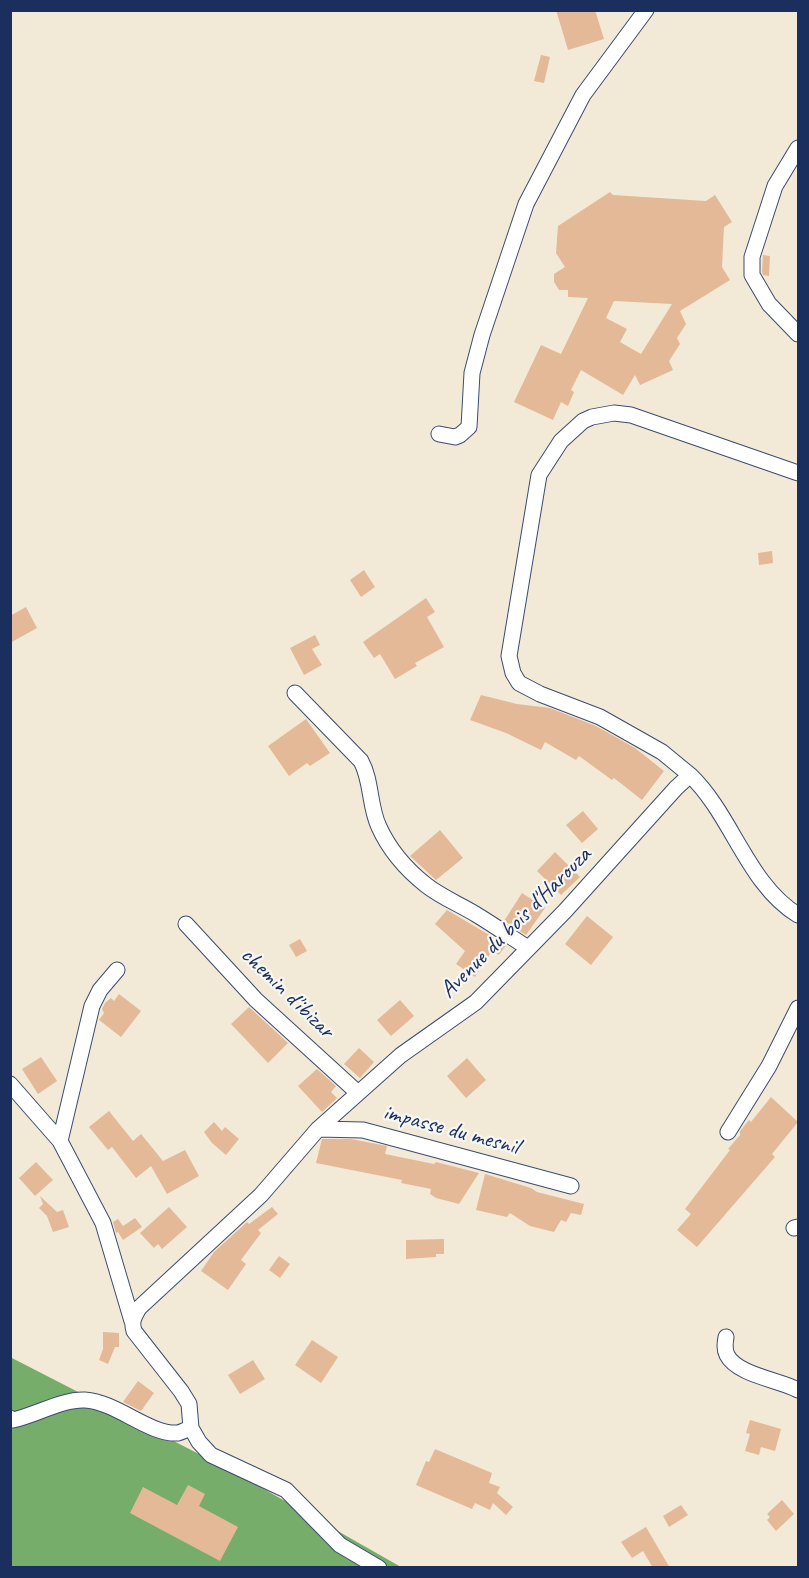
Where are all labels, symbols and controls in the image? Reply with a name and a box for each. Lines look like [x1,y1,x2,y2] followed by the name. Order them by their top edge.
[434,841,598,1005] street label: Avenue du bois d'Harouza
[234,941,340,1045] street label: chemin d'ibizar
[380,1098,522,1162] street label: impasse du mesnil

